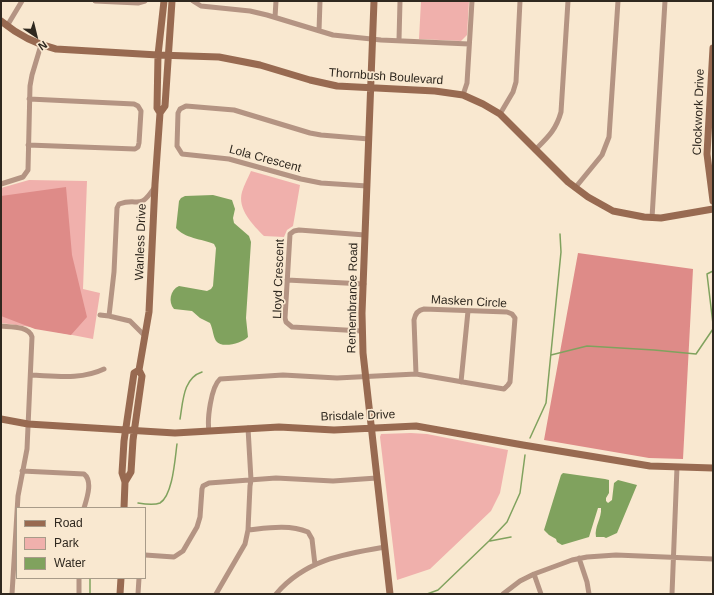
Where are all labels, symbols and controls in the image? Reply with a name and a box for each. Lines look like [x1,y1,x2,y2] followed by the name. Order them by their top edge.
[16,16,56,56] north arrow
[36,39,50,53] text: N
[328,66,444,88] street label: Thornbush Boulevard
[690,68,708,156] street label: Clockwork Drive
[227,142,303,176] street label: Lola Crescent
[132,203,150,281] street label: Wanless Drive
[270,239,288,319] street label: Lloyd Crescent
[345,243,361,353] street label: Remembrance Road
[431,293,507,311] street label: Masken Circle
[320,408,396,424] street label: Brisdale Drive
[16,507,146,579] legend
[54,516,83,530] text: Road
[54,536,79,550] text: Park
[54,556,86,570] text: Water

